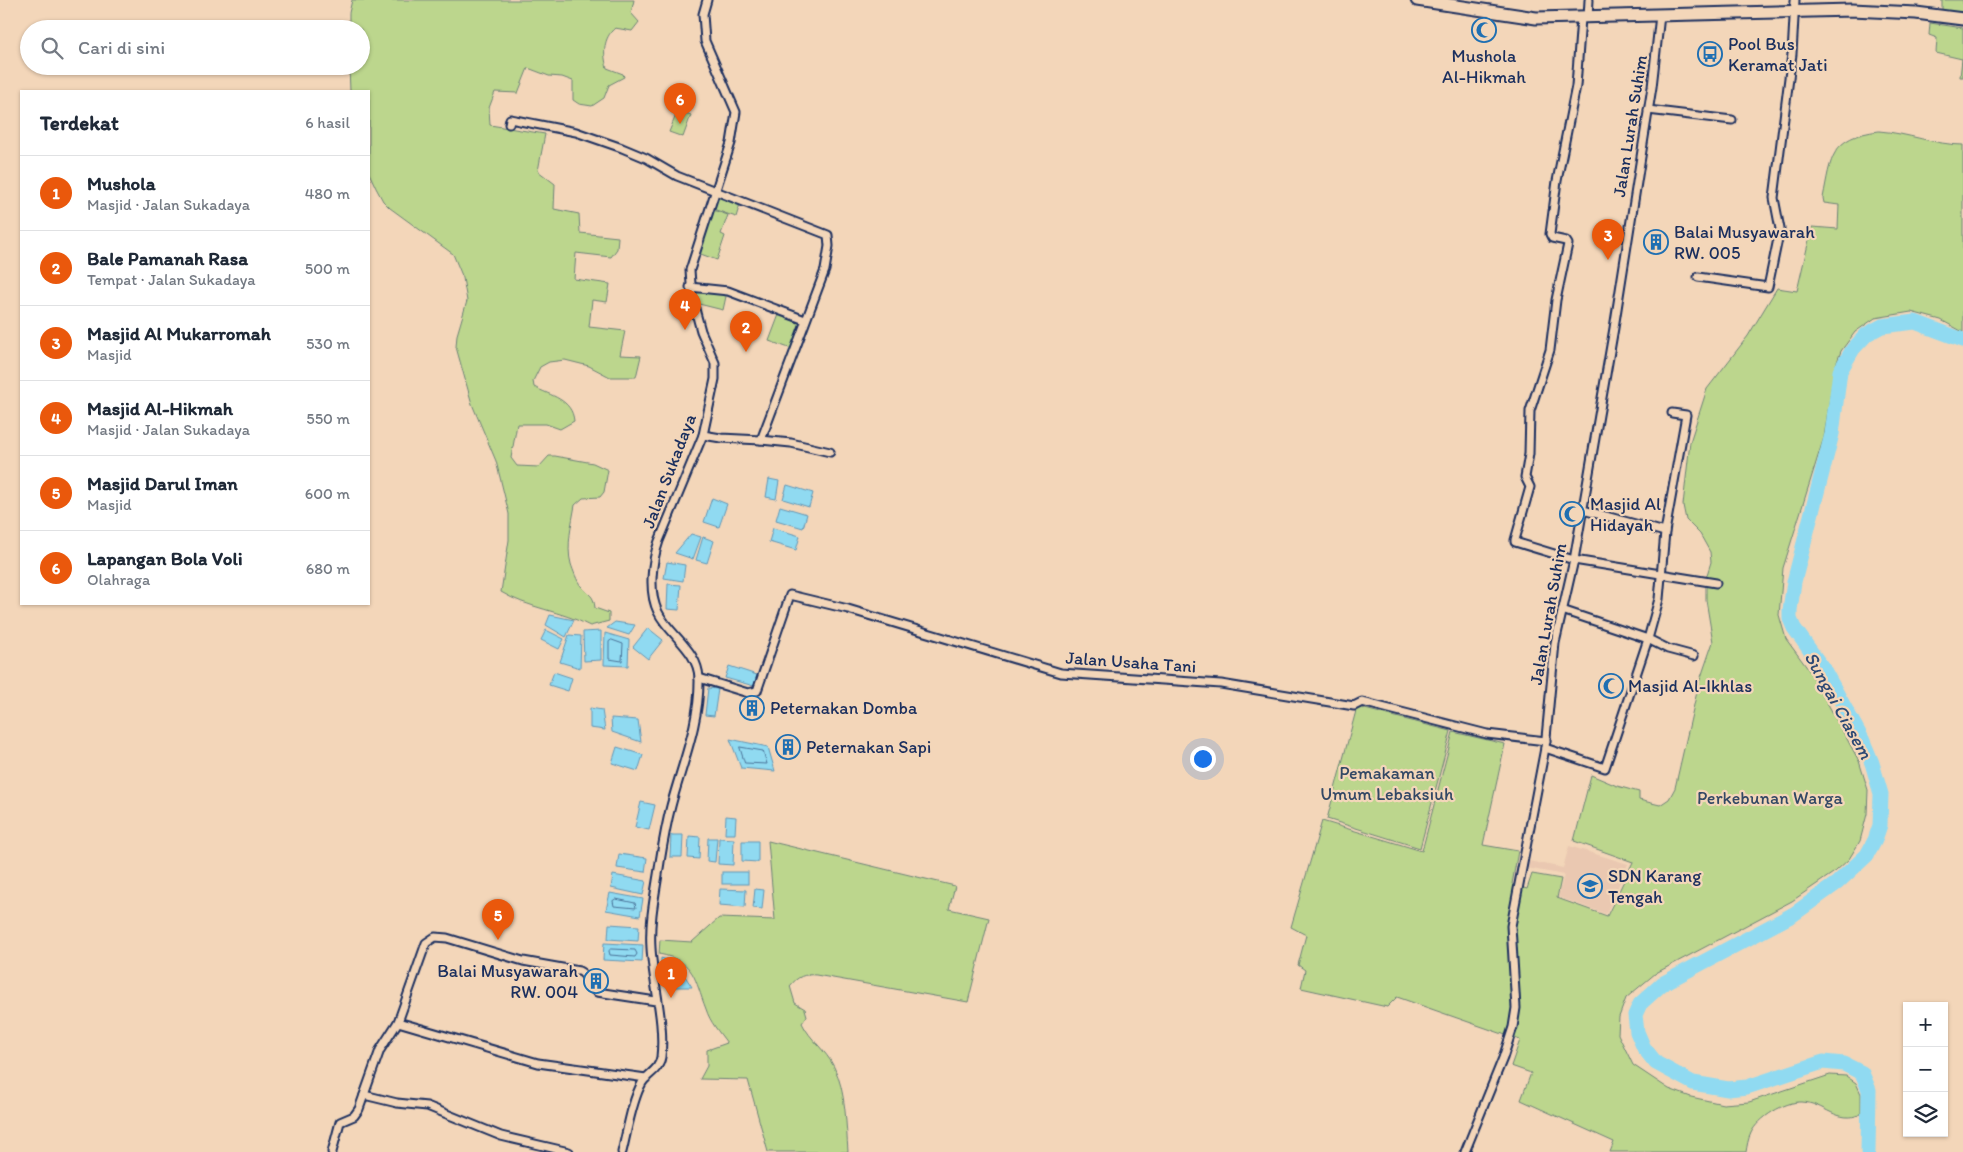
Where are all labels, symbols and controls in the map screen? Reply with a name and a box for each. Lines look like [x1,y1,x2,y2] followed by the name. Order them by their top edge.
[1471,17,1497,43] mosque icon: Mushola Al-Hikmah
[20,20,370,75] search box
[1728,33,1828,76] place label: Pool Bus Keramat Jati
[38,34,66,62] icon: search
[78,36,165,59] text: Cari di sini
[1697,41,1723,67] bus stop icon: Pool Bus Keramat Jati
[1442,45,1526,88] place label: Mushola Al-Hikmah
[1608,53,1652,199] street label: Jalan Lurah Suhim
[664,83,696,124] pin: 6
[40,110,119,135] text: Terdekat
[305,113,350,132] text: 6 hasil
[87,172,156,195] text: Mushola
[52,184,60,203] text: 1
[305,184,350,203] text: 480 m
[87,195,250,214] text: Masjid · Jalan Sukadaya
[1592,219,1624,260] pin: 3
[1674,221,1815,264] place label: Balai Musyawarah RW. 005
[1643,229,1669,255] building icon: Balai Musyawarah RW. 005
[87,247,248,270] text: Bale Pamanah Rasa
[52,259,60,278] text: 2
[305,259,350,278] text: 500 m
[87,270,256,289] text: Tempat · Jalan Sukadaya
[669,289,701,330] pin: 4
[730,311,762,352] pin: 2
[87,322,271,345] text: Masjid Al Mukarromah
[52,334,60,353] text: 3
[306,334,350,353] text: 530 m
[87,345,132,364] text: Masjid
[87,397,233,420] text: Masjid Al-Hikmah
[51,409,61,428] text: 4
[306,409,350,428] text: 550 m
[637,410,701,531] street label: Jalan Sukadaya
[87,420,250,439] text: Masjid · Jalan Sukadaya
[87,472,238,495] text: Masjid Darul Iman
[52,484,60,503] text: 5
[305,484,350,503] text: 600 m
[1590,493,1661,536] place label: Masjid Al Hidayah
[87,495,132,514] text: Masjid
[1559,501,1585,527] mosque icon: Masjid Al Hidayah
[1525,541,1571,687] street label: Jalan Lurah Suhim
[87,547,243,570] text: Lapangan Bola Voli
[52,559,60,578] text: 6
[306,559,350,578] text: 680 m
[87,570,150,589] text: Olahraga
[1065,646,1197,678] street label: Jalan Usaha Tani
[1800,647,1878,764] water label: Sungai Ciasem
[1598,673,1624,699] mosque icon: Masjid Al-Ikhlas
[1628,675,1752,697] place label: Masjid Al-Ikhlas
[739,695,765,721] building icon: Peternakan Domba
[770,697,918,719] place label: Peternakan Domba
[775,734,801,760] building icon: Peternakan Sapi
[806,736,931,758] place label: Peternakan Sapi
[1190,746,1216,772] your location
[1320,762,1454,805] park label: Pemakaman Umum Lebaksiuh
[1697,787,1844,809] park label: Perkebunan Warga
[1608,865,1702,908] place label: SDN Karang Tengah
[1577,873,1603,899] school or university icon: SDN Karang Tengah
[482,899,514,940] pin: 5
[655,957,687,998] pin: 1
[437,960,578,1003] place label: Balai Musyawarah RW. 004
[583,968,609,994] building icon: Balai Musyawarah RW. 004
[1903,1002,1948,1137] map controls
[1903,1002,1948,1047] button: +
[1903,1047,1948,1092] button: −
[1903,1092,1948,1137] button: layers

